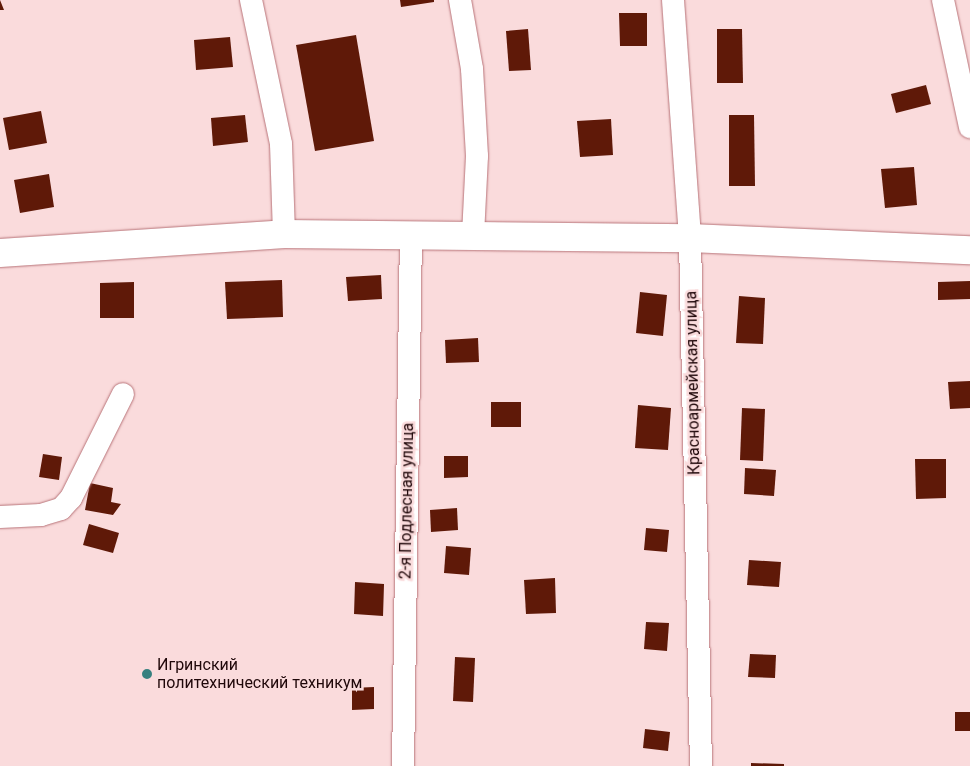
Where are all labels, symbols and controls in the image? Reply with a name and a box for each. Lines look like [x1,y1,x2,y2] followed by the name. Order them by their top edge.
[682,291,704,475] street label: Красноармейская улица
[396,423,418,579] street label: 2-я Подлесная улица
[157,655,362,693] place label: Игринский политехнический техникум
[141,668,153,680] marker: Игринский политехнический техникум

